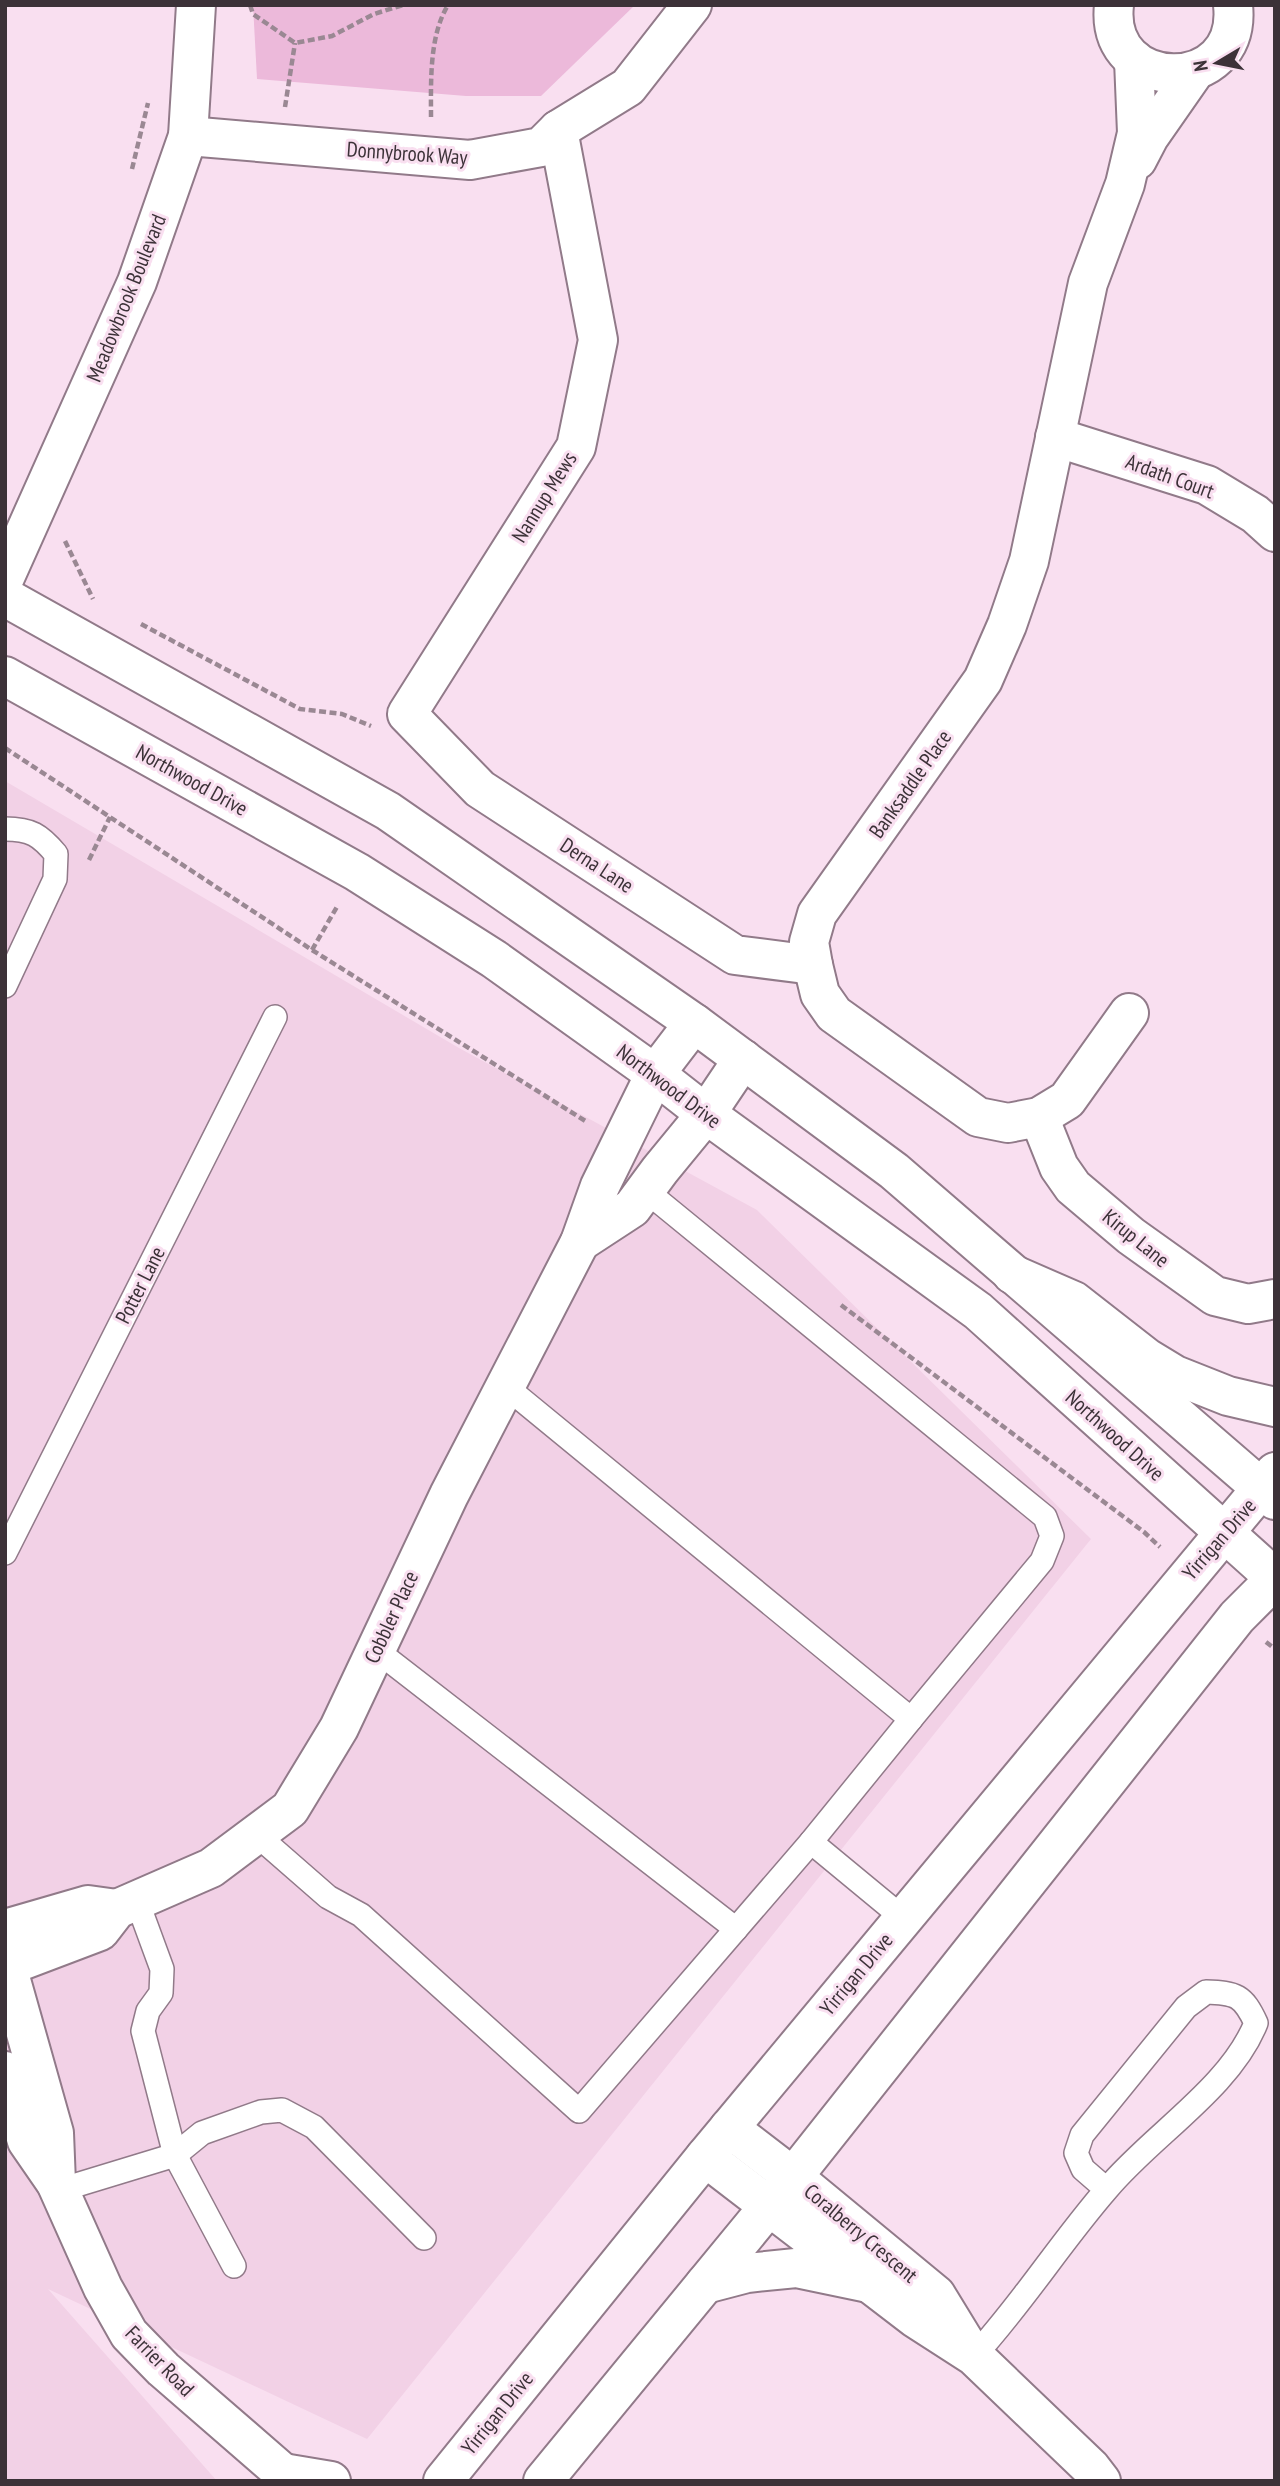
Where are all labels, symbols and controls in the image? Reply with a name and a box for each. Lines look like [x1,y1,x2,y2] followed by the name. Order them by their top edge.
[1182,28,1252,98] north arrow
[1188,59,1213,73] text: N
[346,135,468,171] street label: Donnybrook Way
[80,210,172,386] street label: Meadowbrook Boulevard
[505,447,583,547] street label: Nannup Mews
[1122,448,1218,504] street label: Ardath Court
[863,725,957,843] street label: Banksaddle Place
[131,738,253,822] street label: Northwood Drive
[555,831,639,899] street label: Derna Lane
[611,1038,727,1134] street label: Northwood Drive
[1097,1203,1175,1273] street label: Kirup Lane
[109,1242,171,1328] street label: Potter Lane
[1060,1384,1170,1486] street label: Northwood Drive
[1176,1493,1262,1585] street label: Yirrigan Drive
[358,1567,424,1667] street label: Cobbler Place
[814,1927,898,2021] street label: Yirrigan Drive
[799,2178,923,2288] street label: Coralberry Crescent
[120,2320,200,2402] street label: Farrier Road
[455,2366,539,2460] street label: Yirrigan Drive

